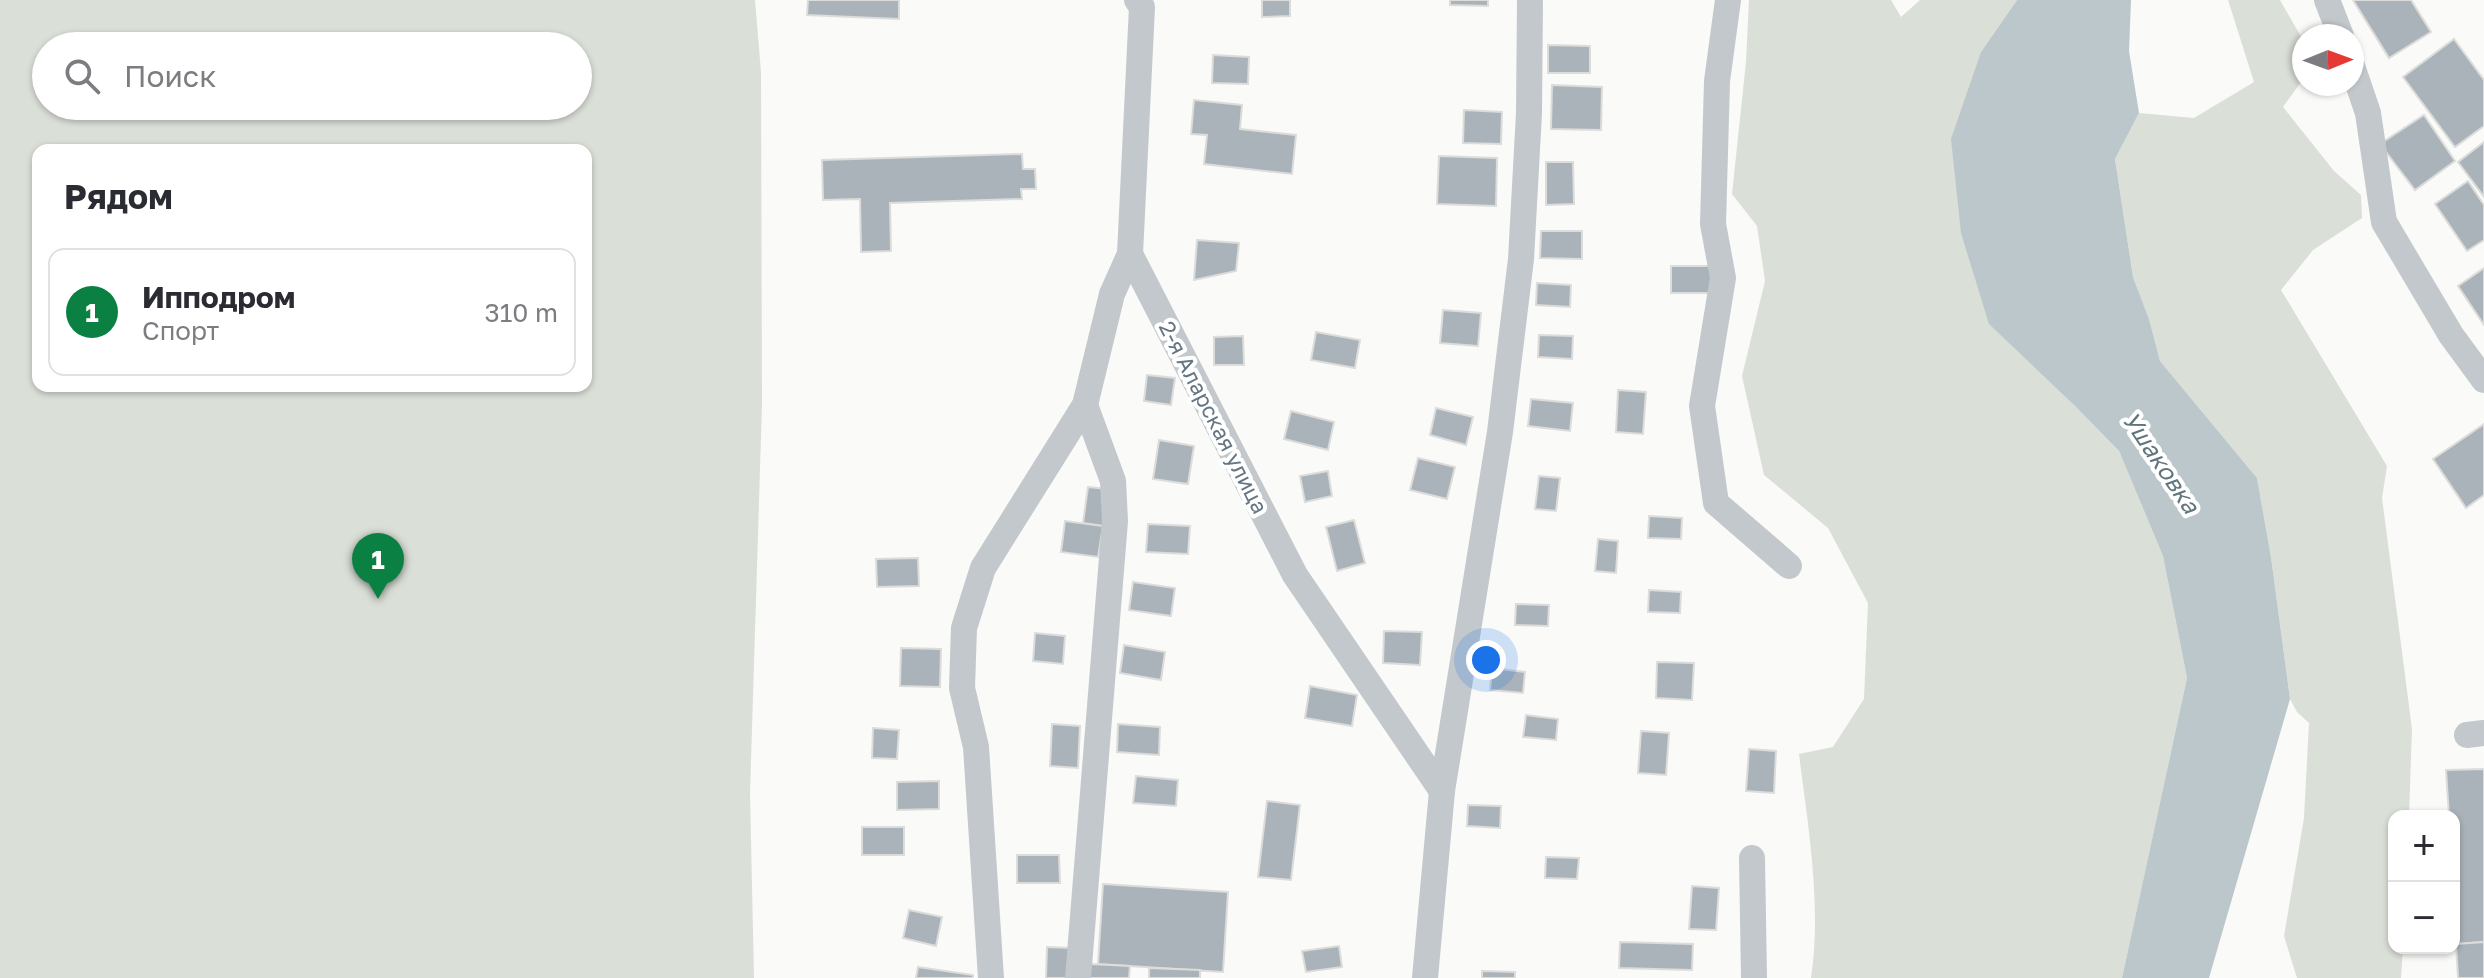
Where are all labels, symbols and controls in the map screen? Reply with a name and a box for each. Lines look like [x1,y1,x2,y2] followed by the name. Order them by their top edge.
[2292,24,2364,96] north arrow
[32,32,592,120] search box
[60,54,104,98] icon: search
[124,58,216,94] text: Поиск
[64,176,173,216] text: Рядом
[142,279,295,315] text: Ипподром
[85,297,99,328] text: 1
[485,297,558,328] text: 310 m
[142,315,219,346] text: Спорт
[1154,316,1274,518] street label: 2-я Аларская улица
[2117,406,2207,520] water label: Ушаковка
[352,533,404,599] pin: 1
[1466,640,1506,680] your location
[2388,810,2460,954] map controls
[2388,810,2460,882] button: +
[2388,882,2460,954] button: −

